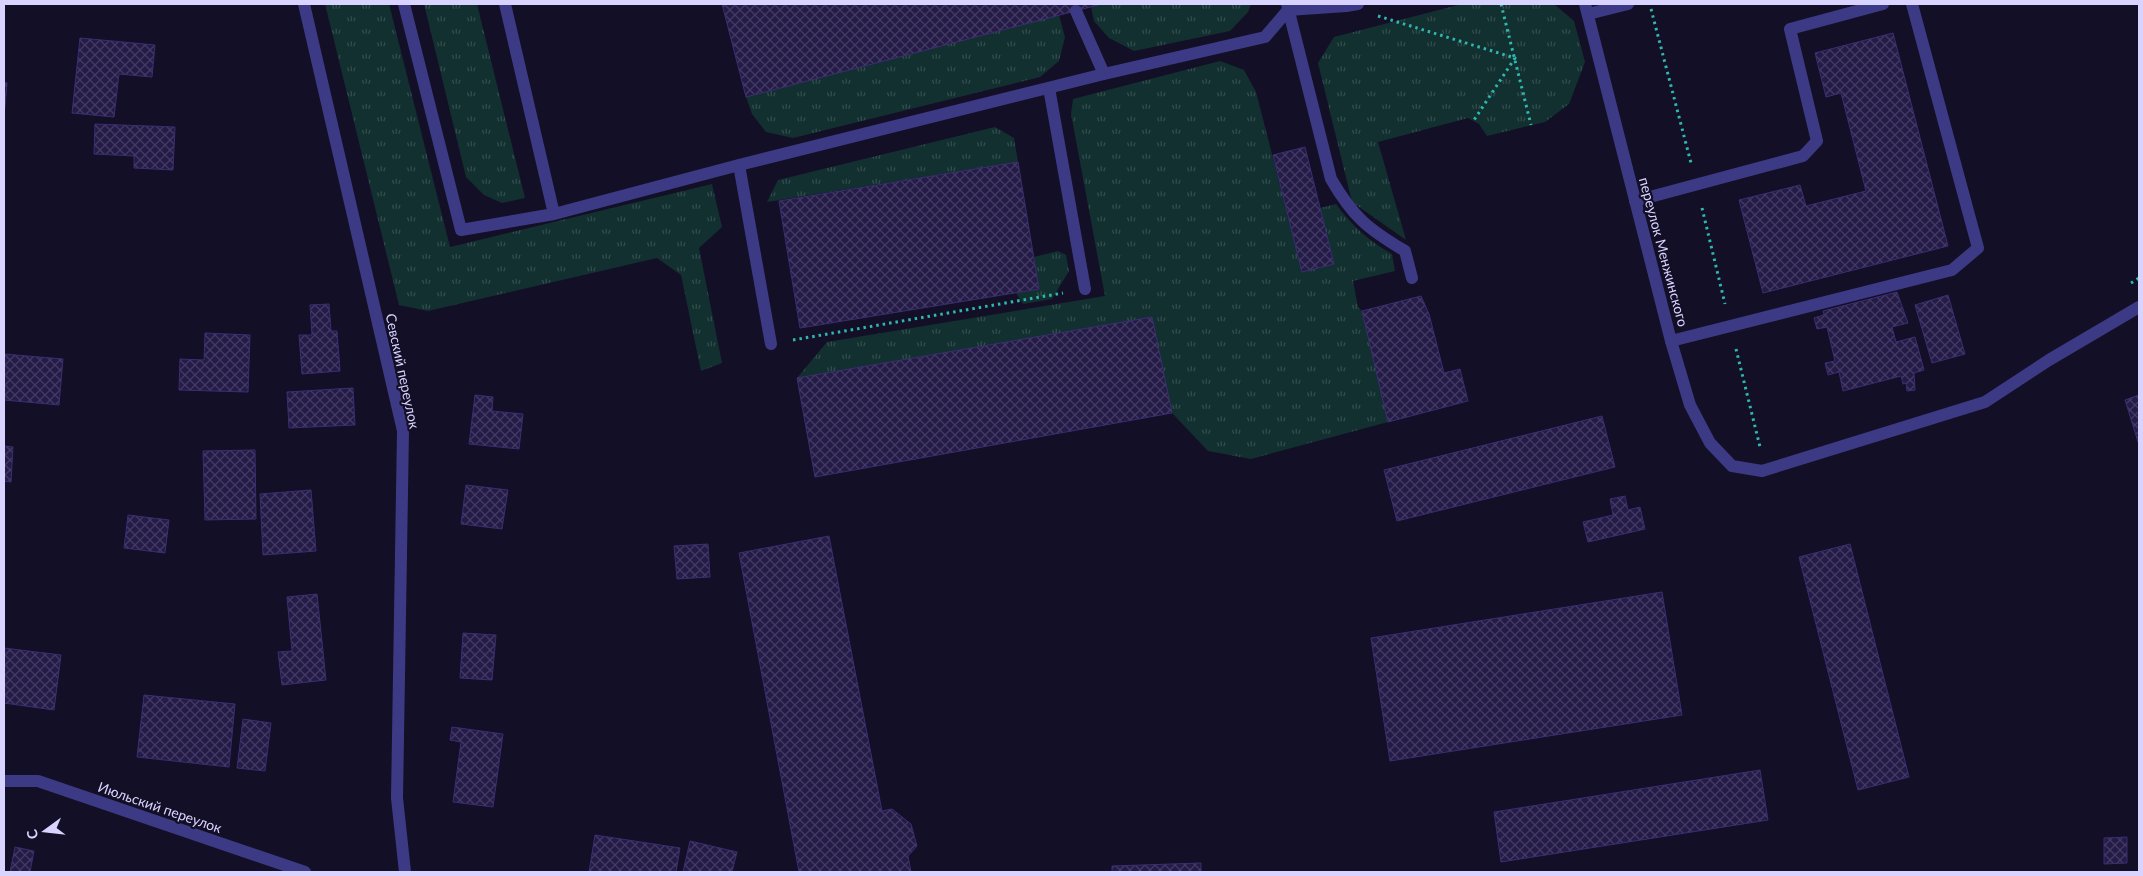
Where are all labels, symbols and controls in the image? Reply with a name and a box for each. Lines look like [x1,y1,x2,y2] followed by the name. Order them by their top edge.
[1636,175,1692,329] street label: переулок Менжинского
[382,312,424,431] street label: Севский переулок
[96,778,225,836] street label: Июльский переулок
[20,806,70,856] north arrow
[22,827,41,841] text: С

